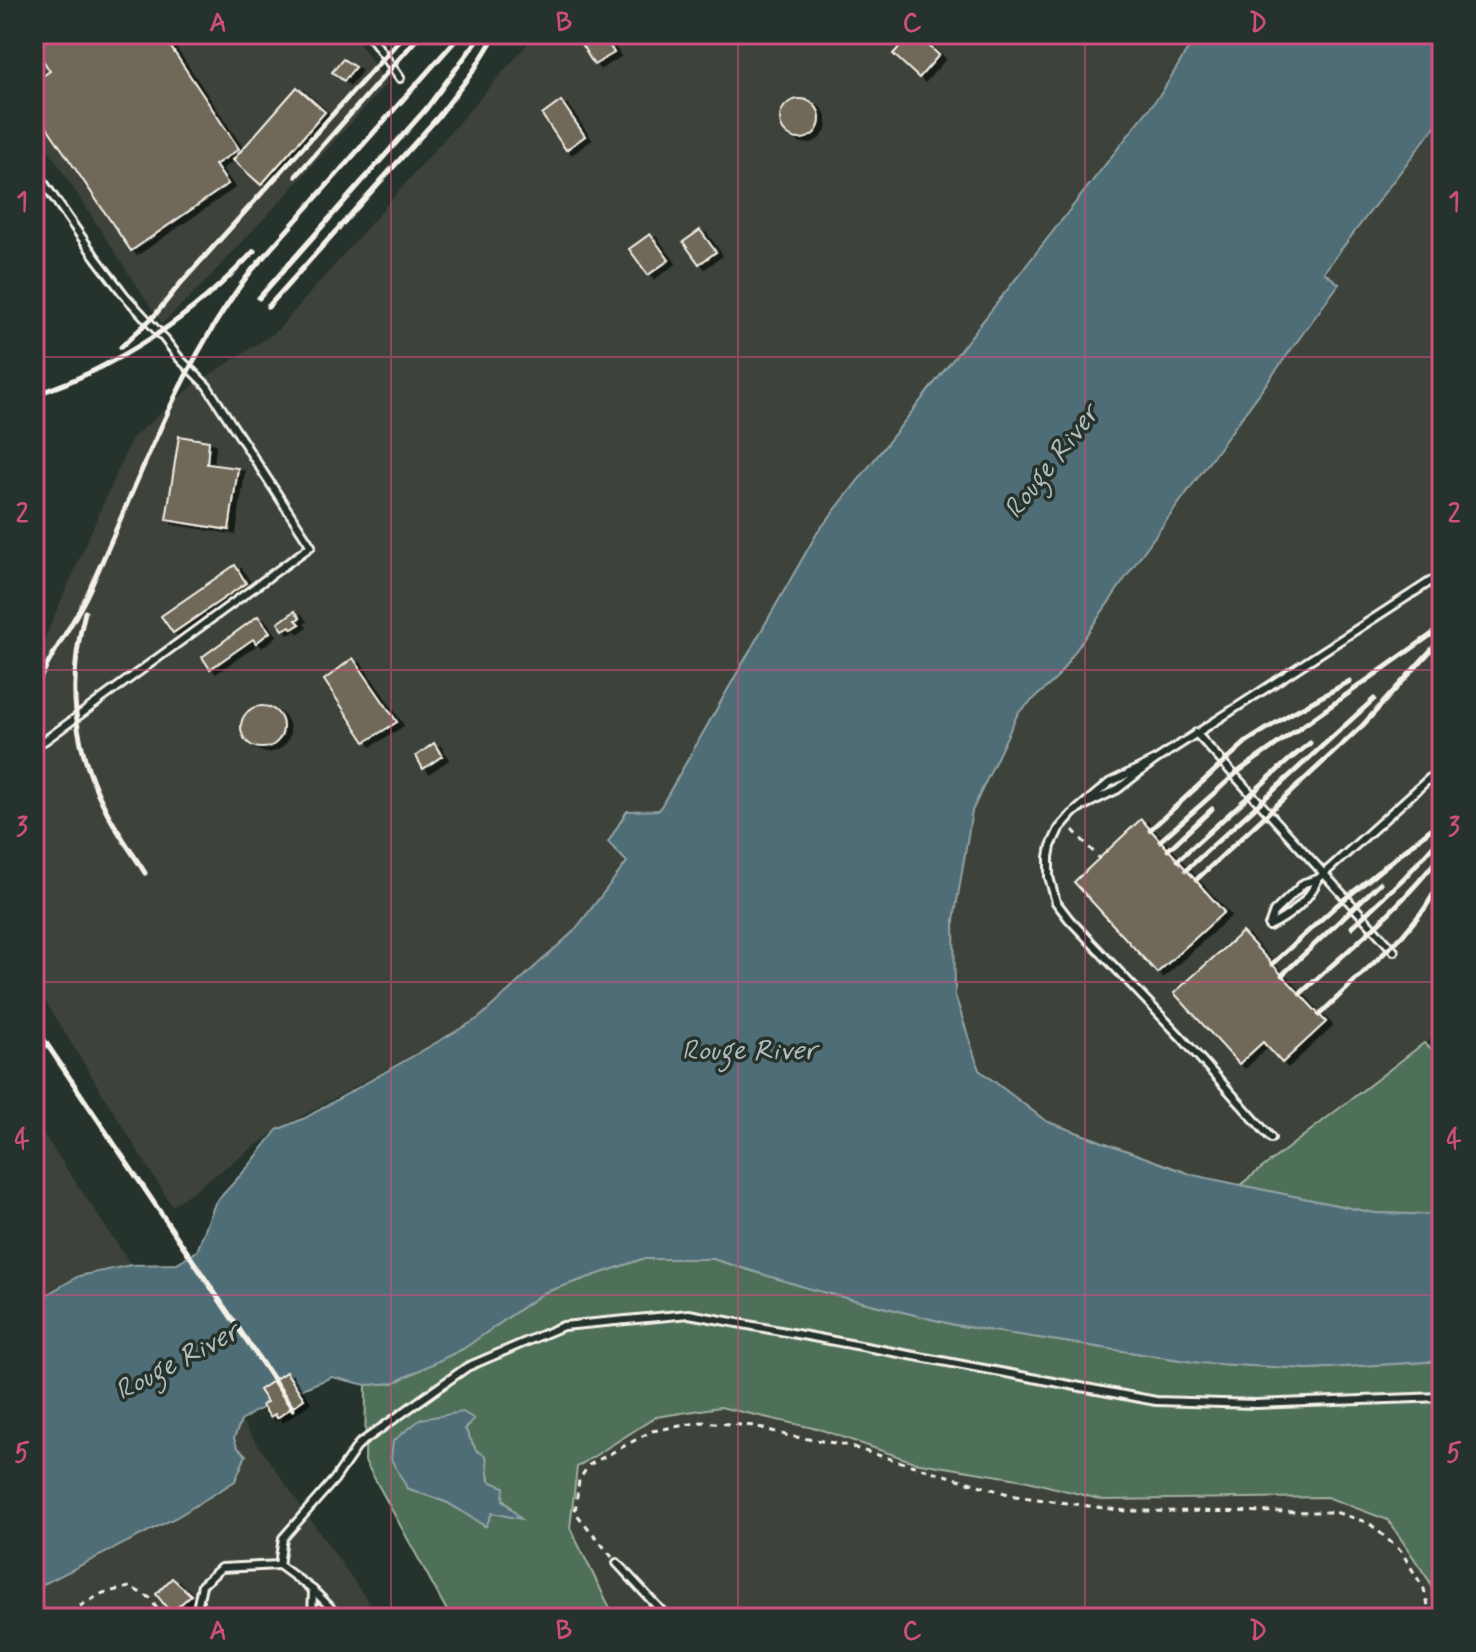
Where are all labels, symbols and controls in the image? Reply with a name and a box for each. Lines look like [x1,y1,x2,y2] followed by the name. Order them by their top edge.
[209,7,227,41] text: A
[556,7,572,41] text: B
[903,7,922,41] text: C
[1249,7,1267,41] text: D
[16,186,28,220] text: 1
[1448,186,1460,220] text: 1
[996,395,1112,529] water label: Rouge River
[16,498,29,532] text: 2
[1448,498,1461,532] text: 2
[16,811,28,845] text: 3
[1448,811,1460,845] text: 3
[682,1033,820,1073] water label: Rouge River
[14,1124,30,1158] text: 4
[1446,1124,1462,1158] text: 4
[109,1313,250,1413] water label: Rouge River
[14,1437,30,1471] text: 5
[1446,1437,1462,1471] text: 5
[209,1615,227,1649] text: A
[556,1615,572,1649] text: B
[903,1615,922,1649] text: C
[1249,1615,1267,1649] text: D

